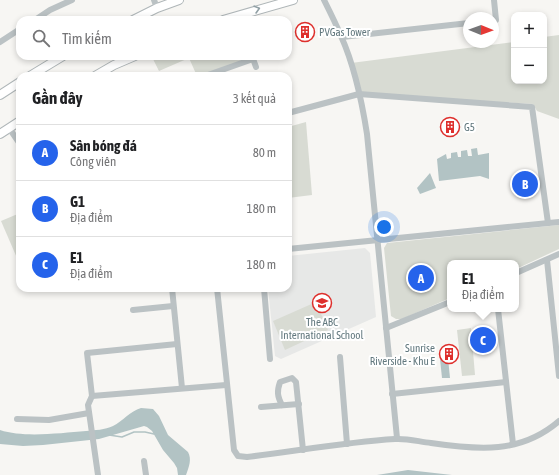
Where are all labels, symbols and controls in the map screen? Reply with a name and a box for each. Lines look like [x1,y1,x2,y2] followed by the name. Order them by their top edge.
[254,6,261,14] one-way arrow
[463,12,499,48] north arrow
[511,12,547,84] map controls
[511,12,547,48] button: +
[16,16,292,60] search box
[294,21,316,43] building icon: PVGas Tower
[319,26,371,38] place label: PVGas Tower
[30,27,52,49] icon: search
[62,30,112,47] text: Tìm kiếm
[511,48,547,84] button: −
[32,88,83,108] text: Gần đây
[233,91,276,106] text: 3 kết quả
[439,116,461,138] building icon: G5
[464,121,475,133] place label: G5
[70,137,137,154] text: Sân bóng đá
[42,145,48,160] text: A
[253,145,276,160] text: 80 m
[70,154,116,169] text: Công viên
[512,169,538,199] pin: B
[70,193,85,210] text: G1
[42,201,48,216] text: B
[247,201,276,216] text: 180 m
[70,210,113,225] text: Địa điểm
[374,217,394,237] your location
[70,249,83,266] text: E1
[42,257,48,272] text: C
[247,257,276,272] text: 180 m
[447,260,519,312] popup
[408,263,434,293] pin: A
[70,266,113,281] text: Địa điểm
[462,270,475,287] text: E1
[462,287,504,302] text: Địa điểm
[311,292,333,314] school or university icon: The ABC International School
[281,316,364,341] place label: The ABC International School
[470,325,496,355] pin: C
[370,342,435,367] place label: Sunrise Riverside - Khu E
[438,343,460,365] building icon: Sunrise Riverside - Khu E

